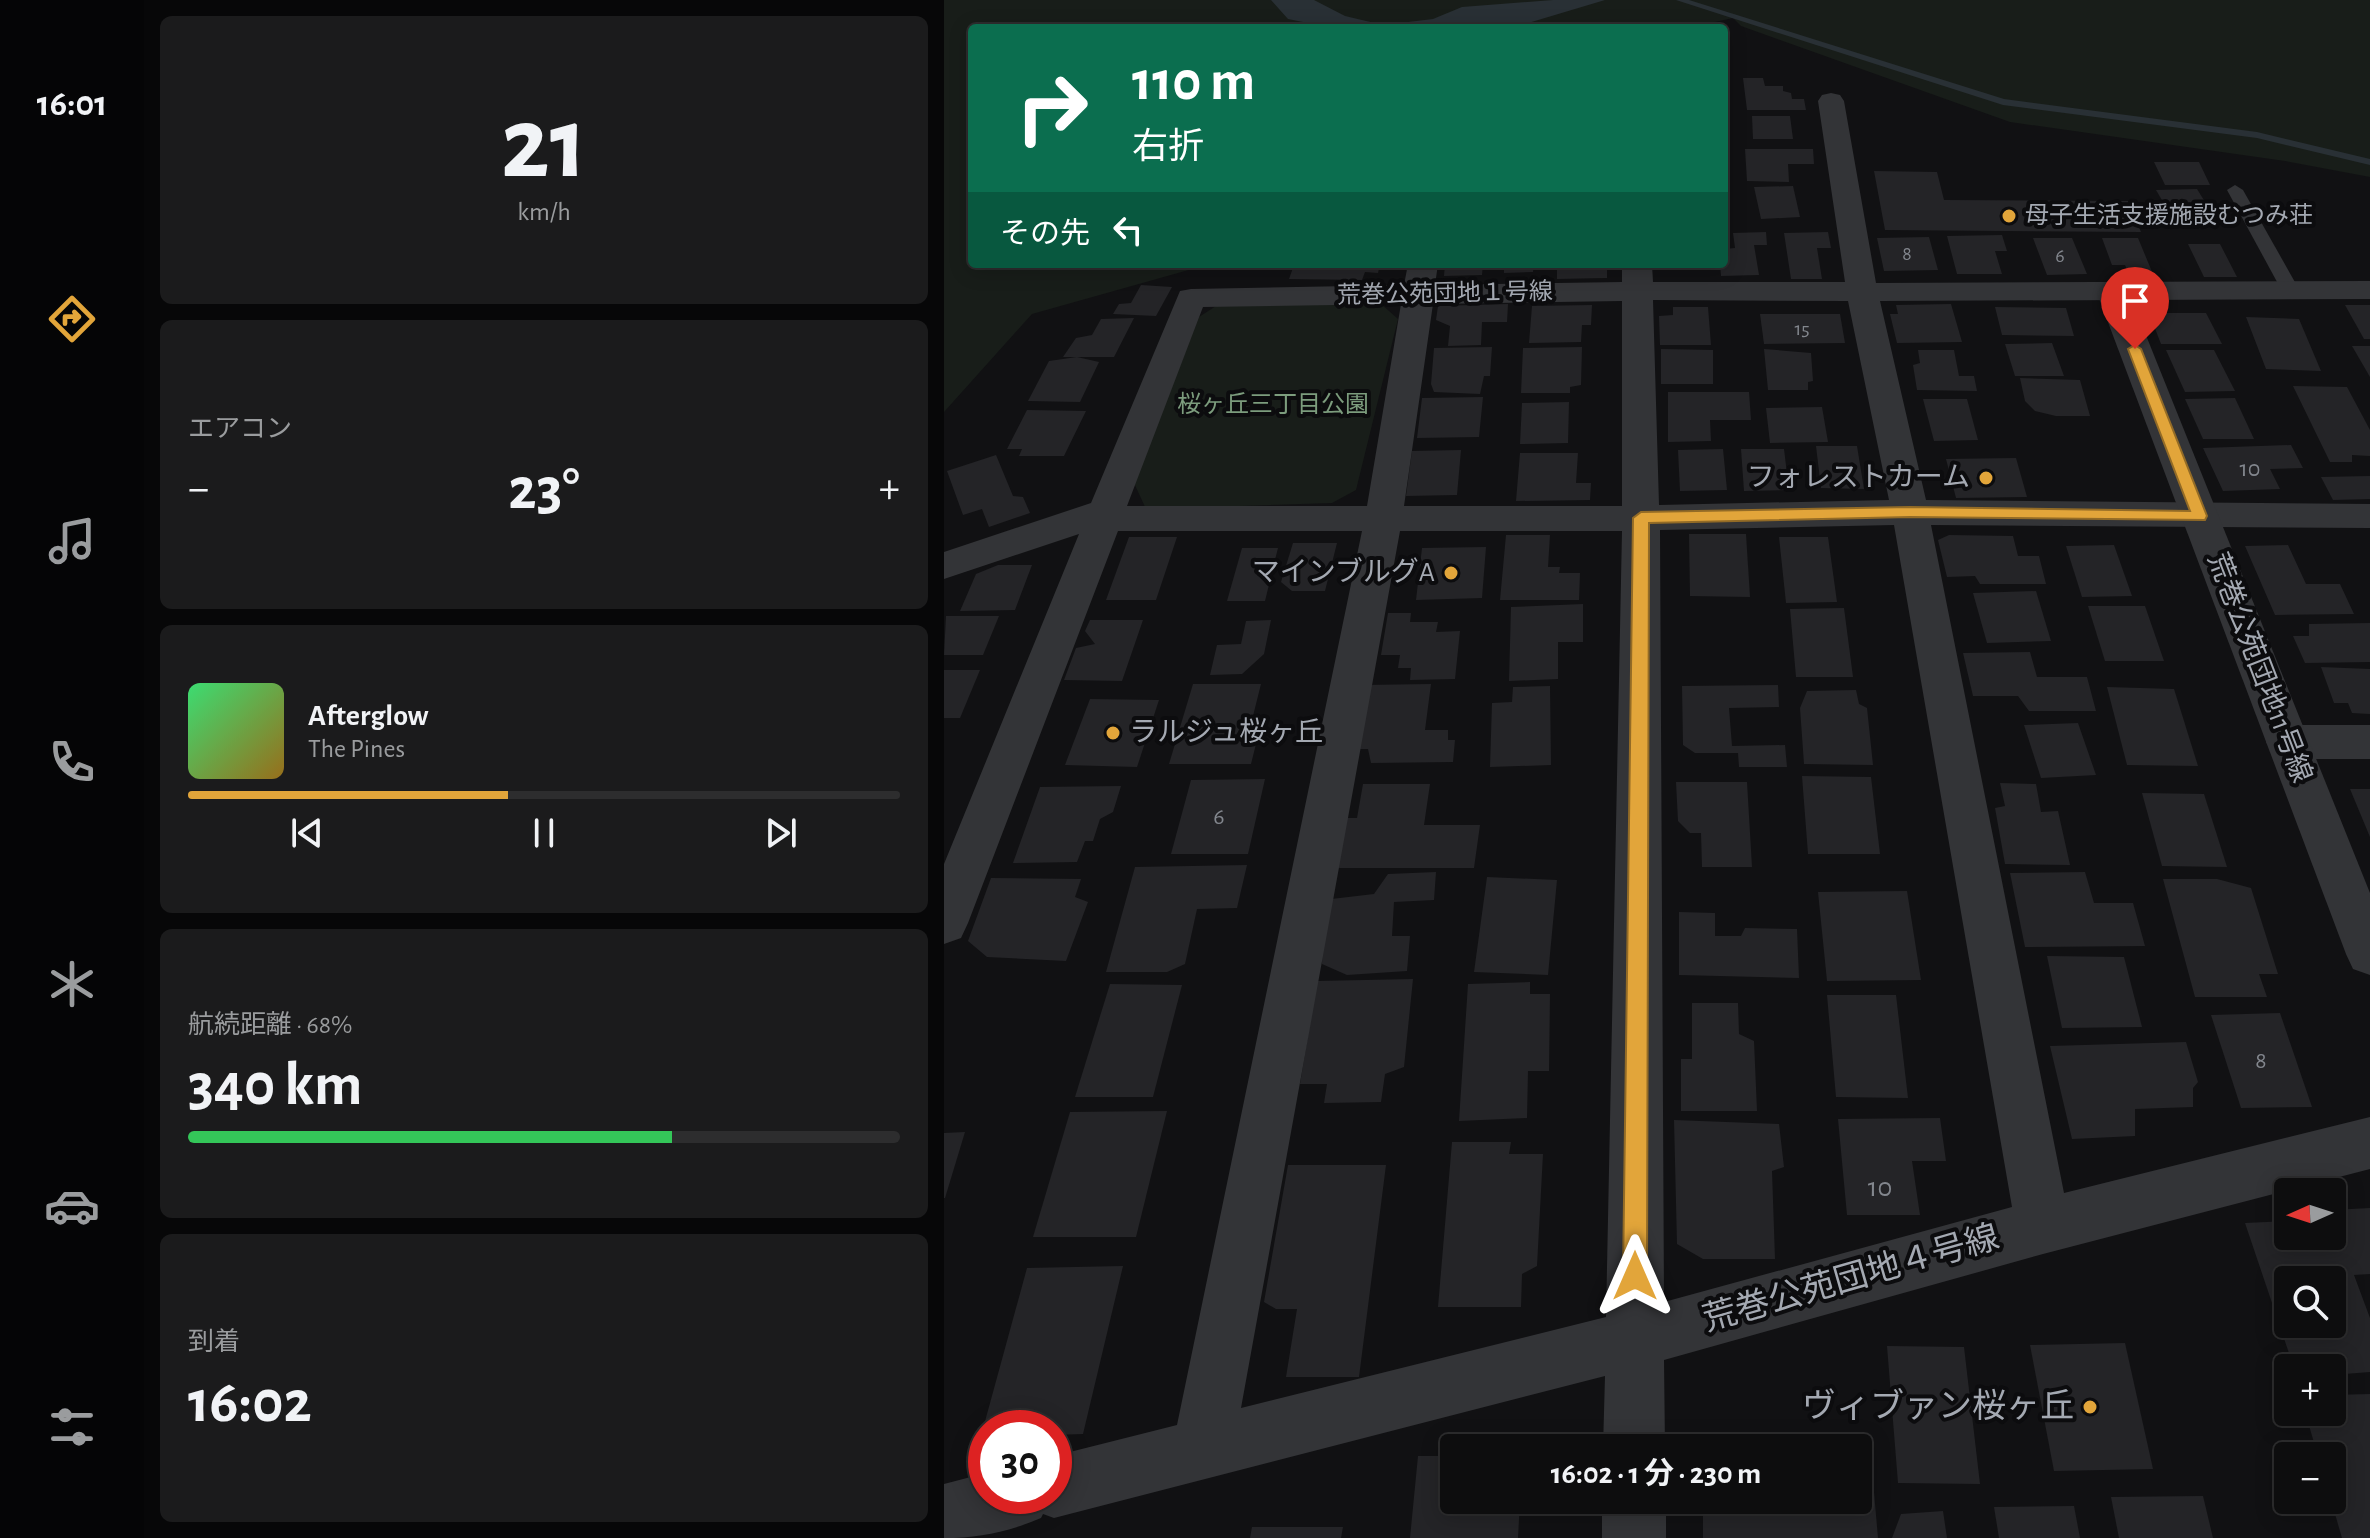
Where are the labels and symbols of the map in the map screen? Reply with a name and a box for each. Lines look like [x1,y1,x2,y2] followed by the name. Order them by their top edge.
[2025,202,2313,228] place label: 母子生活支援施設むつみ荘
[2000,207,2018,225] marker: 母子生活支援施設むつみ荘
[1902,244,1912,264] house number: 8
[2055,246,2065,266] house number: 6
[2101,267,2169,349] pin
[1337,278,1553,308] street label: 荒巻公苑団地１号線
[1794,319,1810,339] house number: 15
[1177,391,1369,417] park label: 桜ヶ丘三丁目公園
[2240,457,2260,481] house number: 10
[1747,463,1970,492] place label: フォレストカーム
[1977,469,1995,487] marker: フォレストカーム
[2202,549,2318,787] street label: 荒巻公苑団地11号線
[1252,557,1435,587] place label: マインブルグA
[1442,564,1460,582] marker: マインブルグA
[1129,717,1323,747] place label: ラルジュ桜ヶ丘
[1104,724,1122,742] marker: ラルジュ桜ヶ丘
[1213,805,1225,829] house number: 6
[2255,1049,2267,1073] house number: 8
[1868,1174,1892,1202] house number: 10
[2274,1178,2346,1250] north arrow
[1699,1219,2003,1338] street label: 荒巻公苑団地４号線
[1593,1234,1677,1318] position arrow
[1802,1388,2074,1424] place label: ヴィブァン桜ヶ丘
[2081,1398,2099,1416] marker: ヴィブァン桜ヶ丘
[968,1410,1072,1514] speed limit sign: 30

